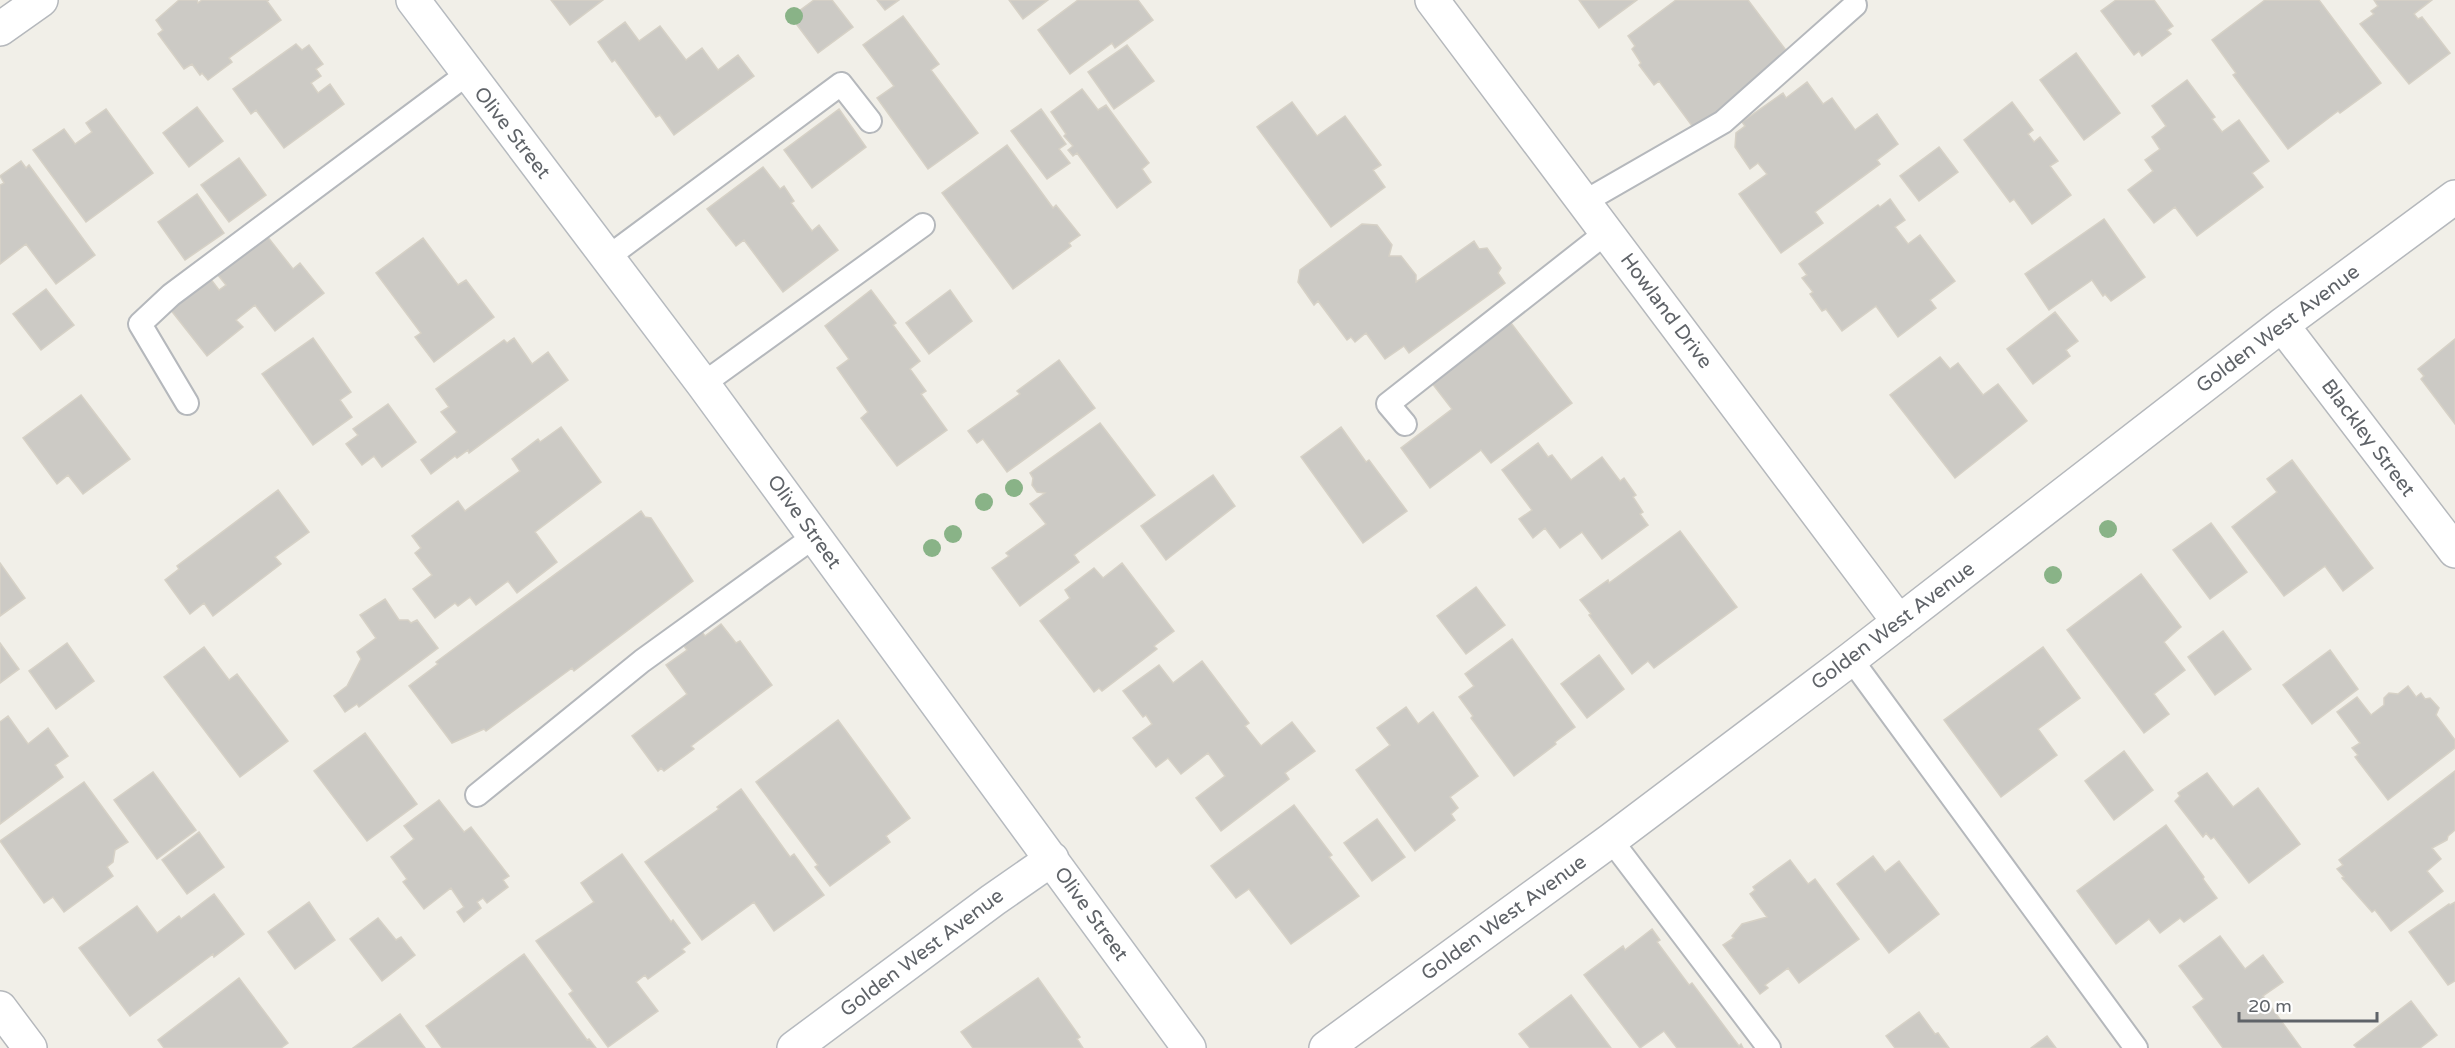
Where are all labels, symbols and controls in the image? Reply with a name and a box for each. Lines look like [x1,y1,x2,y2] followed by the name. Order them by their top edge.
[469,82,556,184] street label: Olive Street
[1615,249,1717,373] street label: Howland Drive
[2192,260,2364,398] street label: Golden West Avenue
[2316,375,2420,502] street label: Blackley Street
[762,470,846,574] street label: Olive Street
[1807,557,1979,695] street label: Golden West Avenue
[1417,850,1591,986] street label: Golden West Avenue
[1049,862,1133,966] street label: Olive Street
[836,884,1008,1022] street label: Golden West Avenue
[2239,985,2377,1023] scale bar
[2248,995,2292,1017] text: 20 m

